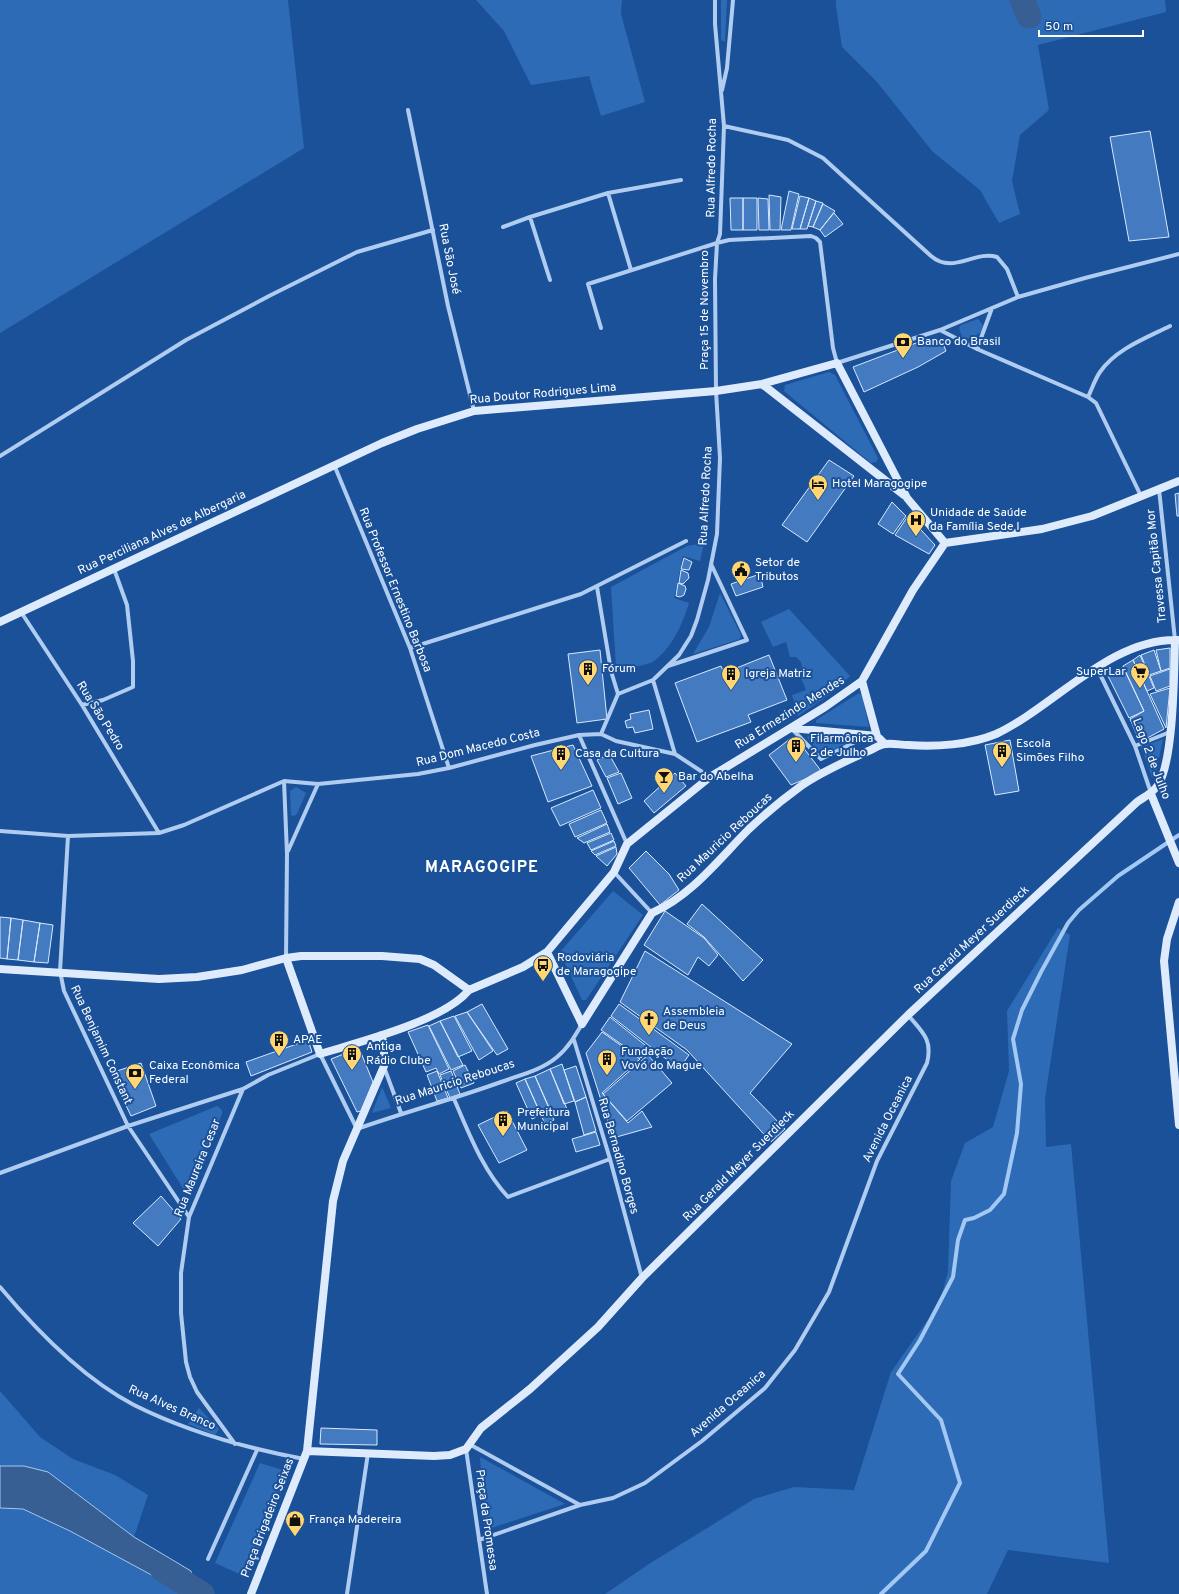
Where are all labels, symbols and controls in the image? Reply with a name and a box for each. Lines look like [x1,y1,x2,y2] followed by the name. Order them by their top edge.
[1039,12,1143,38] scale bar
[1045,19,1073,35] text: 50 m
[703,118,721,218] street label: Rua Alfredo Rocha
[434,222,464,296] street label: Rua São José
[697,250,713,370] street label: Praça 15 de Novembro
[892,331,914,359] bank icon: Banco do Brasil
[917,334,1001,350] place label: Banco do Brasil
[469,380,617,408] street label: Rua Doutor Rodrigues Lima
[695,446,717,546] street label: Rua Alfredo Rocha
[807,473,829,501] hotel icon: Hotel Maragogipe
[832,476,927,492] place label: Hotel Maragogipe
[75,487,249,579] street label: Rua Perciliana Alves de Albergaria
[355,505,435,675] street label: Rua Professor Ernestino Barbosa
[930,505,1027,535] place label: Unidade de Saúde da Família Sede I
[1143,508,1171,624] street label: Travessa Capitão Mor
[905,509,927,537] hospital icon: Unidade de Saúde da Família Sede I
[755,555,800,585] place label: Setor de Tributos
[730,559,752,587] public building icon: Setor de Tributos
[577,658,599,686] building icon: Fórum
[602,661,636,677] place label: Fórum
[1129,661,1151,689] supermarket icon: SuperLar
[720,663,742,691] building icon: Igreja Matriz
[1076,664,1126,680] place label: SuperLar
[745,666,811,682] place label: Igreja Matriz
[732,673,848,753] street label: Rua Ermezindo Mendes
[72,678,128,754] street label: Rua São Pedro
[1128,716,1174,802] street label: Lago 2 de Julho
[414,725,542,771] street label: Rua Dom Macedo Costa
[810,731,873,761] place label: Filarmônica 2 de Julho
[785,735,807,763] building icon: Filarmônica 2 de Julho
[1016,736,1085,766] place label: Escola Simões Filho
[991,740,1013,768] building icon: Escola Simões Filho
[550,743,572,771] building icon: Casa da Cultura
[575,746,659,762] place label: Casa da Cultura
[653,766,675,794] bar icon: Bar do Abelha
[678,769,754,785] place label: Bar do Abelha
[674,790,776,886] street label: Rua Mauricio Reboucas
[425,858,539,878] district label: MARAGOGIPE
[911,882,1033,998] street label: Rua Gerald Meyer Suerdieck
[557,950,637,980] place label: Rodoviária de Maragogipe
[532,954,554,982] bus stop icon: Rodoviária de Maragogipe
[66,983,136,1107] street label: Rua Benjamim Constant
[663,1004,725,1034] place label: Assembleia de Deus
[638,1008,660,1036] church icon: Assembleia de Deus
[268,1029,290,1057] building icon: APAE
[293,1032,322,1048] place label: APAE
[366,1039,431,1069] place label: Antiga Rádio Clube
[341,1043,363,1071] building icon: Antiga Rádio Clube
[621,1044,702,1074] place label: Fundação Vovó do Mague
[596,1048,618,1076] building icon: Fundação Vovó do Mague
[393,1056,517,1110] street label: Rua Mauricio Reboucas
[149,1058,240,1088] place label: Caixa Econômica Federal
[124,1062,146,1090] bank icon: Caixa Econômica Federal
[859,1073,917,1165] street label: Avenida Oceanica
[594,1096,642,1216] street label: Rua Bernadino Borges
[517,1105,570,1135] place label: Prefeitura Municipal
[680,1107,798,1225] street label: Rua Gerald Meyer Suerdieck
[492,1109,514,1137] building icon: Prefeitura Municipal
[171,1116,225,1219] street label: Rua Maureira Cesar
[687,1367,769,1441] street label: Avenida Oceanica
[126,1382,218,1435] street label: Rua Alves Branco
[238,1456,298,1580] street label: Praça Brigadeiro Seixas
[471,1468,501,1572] street label: Praça da Promessa
[284,1509,306,1537] shop icon: França Madereira
[309,1512,401,1528] place label: França Madereira

